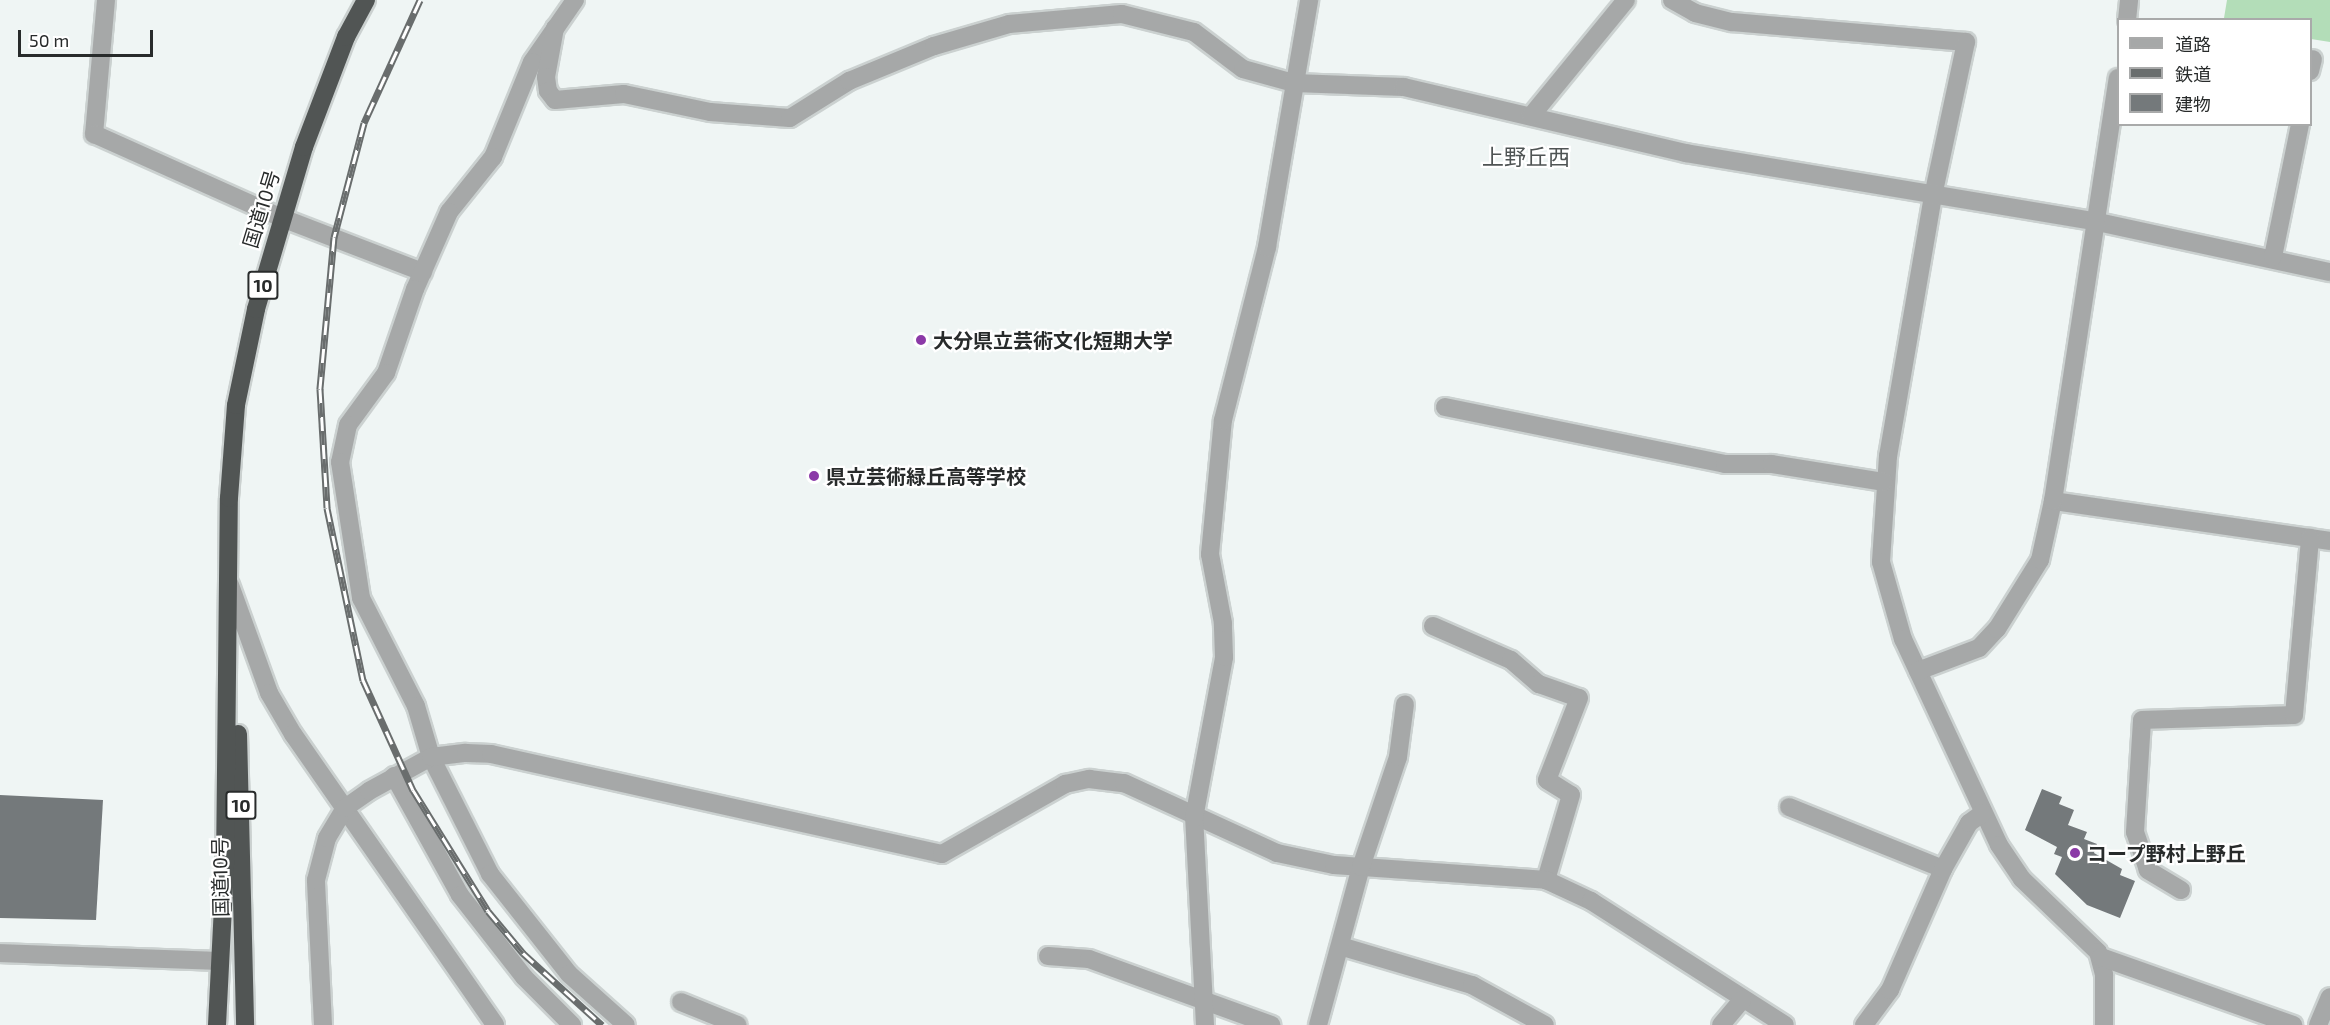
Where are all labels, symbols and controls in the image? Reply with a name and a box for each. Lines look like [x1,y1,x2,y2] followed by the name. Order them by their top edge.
[21,18,156,56] scale bar
[2117,18,2312,126] legend
[29,29,69,51] text: 50 m
[2175,33,2211,55] text: 道路
[2175,63,2211,85] text: 鉄道
[2175,93,2211,115] text: 建物
[1482,144,1570,170] district label: 上野丘西
[238,167,284,251] street label: 国道10号
[246,270,280,300] road number: 10
[933,328,1173,352] place label: 大分県立芸術文化短期大学
[914,333,928,347] marker: 大分県立芸術文化短期大学
[826,464,1026,488] place label: 県立芸術緑丘高等学校
[807,469,821,483] marker: 県立芸術緑丘高等学校
[224,790,258,820] road number: 10
[207,837,233,917] street label: 国道10号
[2087,841,2247,865] place label: コープ野村上野丘
[2068,846,2082,860] marker: コープ野村上野丘

